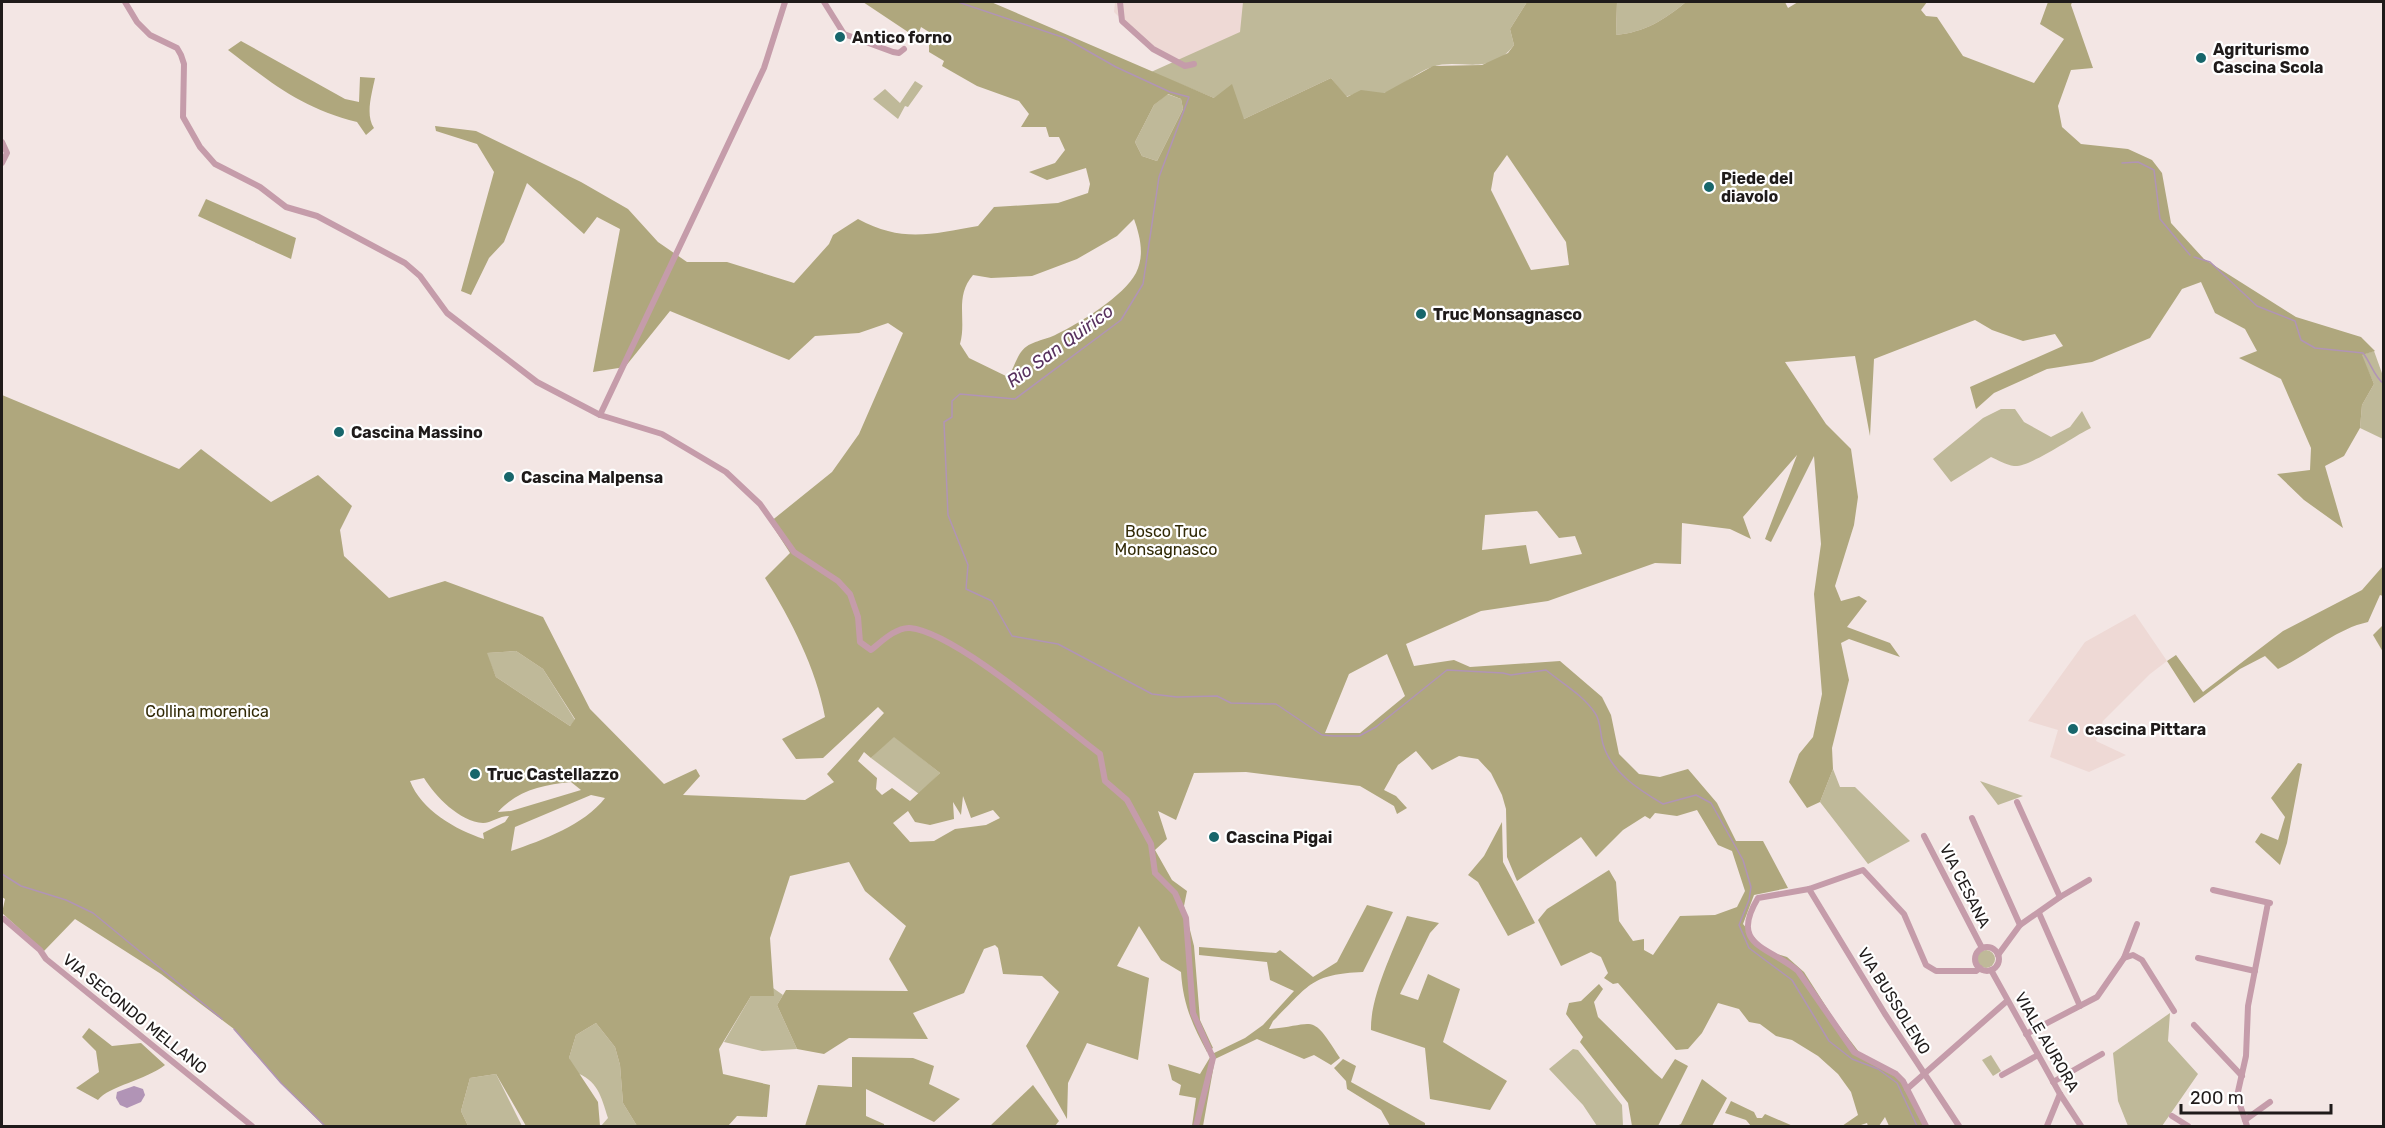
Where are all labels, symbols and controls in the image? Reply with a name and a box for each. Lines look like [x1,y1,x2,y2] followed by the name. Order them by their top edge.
[852,28,952,47] place label: Antico forno
[833,30,847,44] marker: Antico forno
[2213,40,2324,77] place label: Agriturismo Cascina Scola
[2194,51,2208,65] marker: Agriturismo Cascina Scola
[1721,169,1793,206] place label: Piede del diavolo
[1702,180,1716,194] marker: Piede del diavolo
[1002,300,1118,392] water label: Rio San Quirico
[1433,305,1582,324] place label: Truc Monsagnasco
[1414,307,1428,321] marker: Truc Monsagnasco
[351,423,483,442] place label: Cascina Massino
[332,425,346,439] marker: Cascina Massino
[521,468,663,487] place label: Cascina Malpensa
[502,470,516,484] marker: Cascina Malpensa
[1115,522,1217,559] park label: Bosco Truc Monsagnasco
[145,702,269,721] park label: Collina morenica
[2085,720,2206,739] place label: cascina Pittara
[2066,722,2080,736] marker: cascina Pittara
[487,765,619,784] place label: Truc Castellazzo
[468,767,482,781] marker: Truc Castellazzo
[1226,828,1332,847] place label: Cascina Pigai
[1207,830,1221,844] marker: Cascina Pigai
[1936,841,1994,931] street label: VIA CESANA
[1854,944,1934,1058] street label: VIA BUSSOLENO
[59,950,211,1078] street label: VIA SECONDO MELLANO
[2011,989,2083,1095] street label: VIALE AURORA
[2181,1077,2331,1115] scale bar
[2190,1087,2244,1109] text: 200 m

